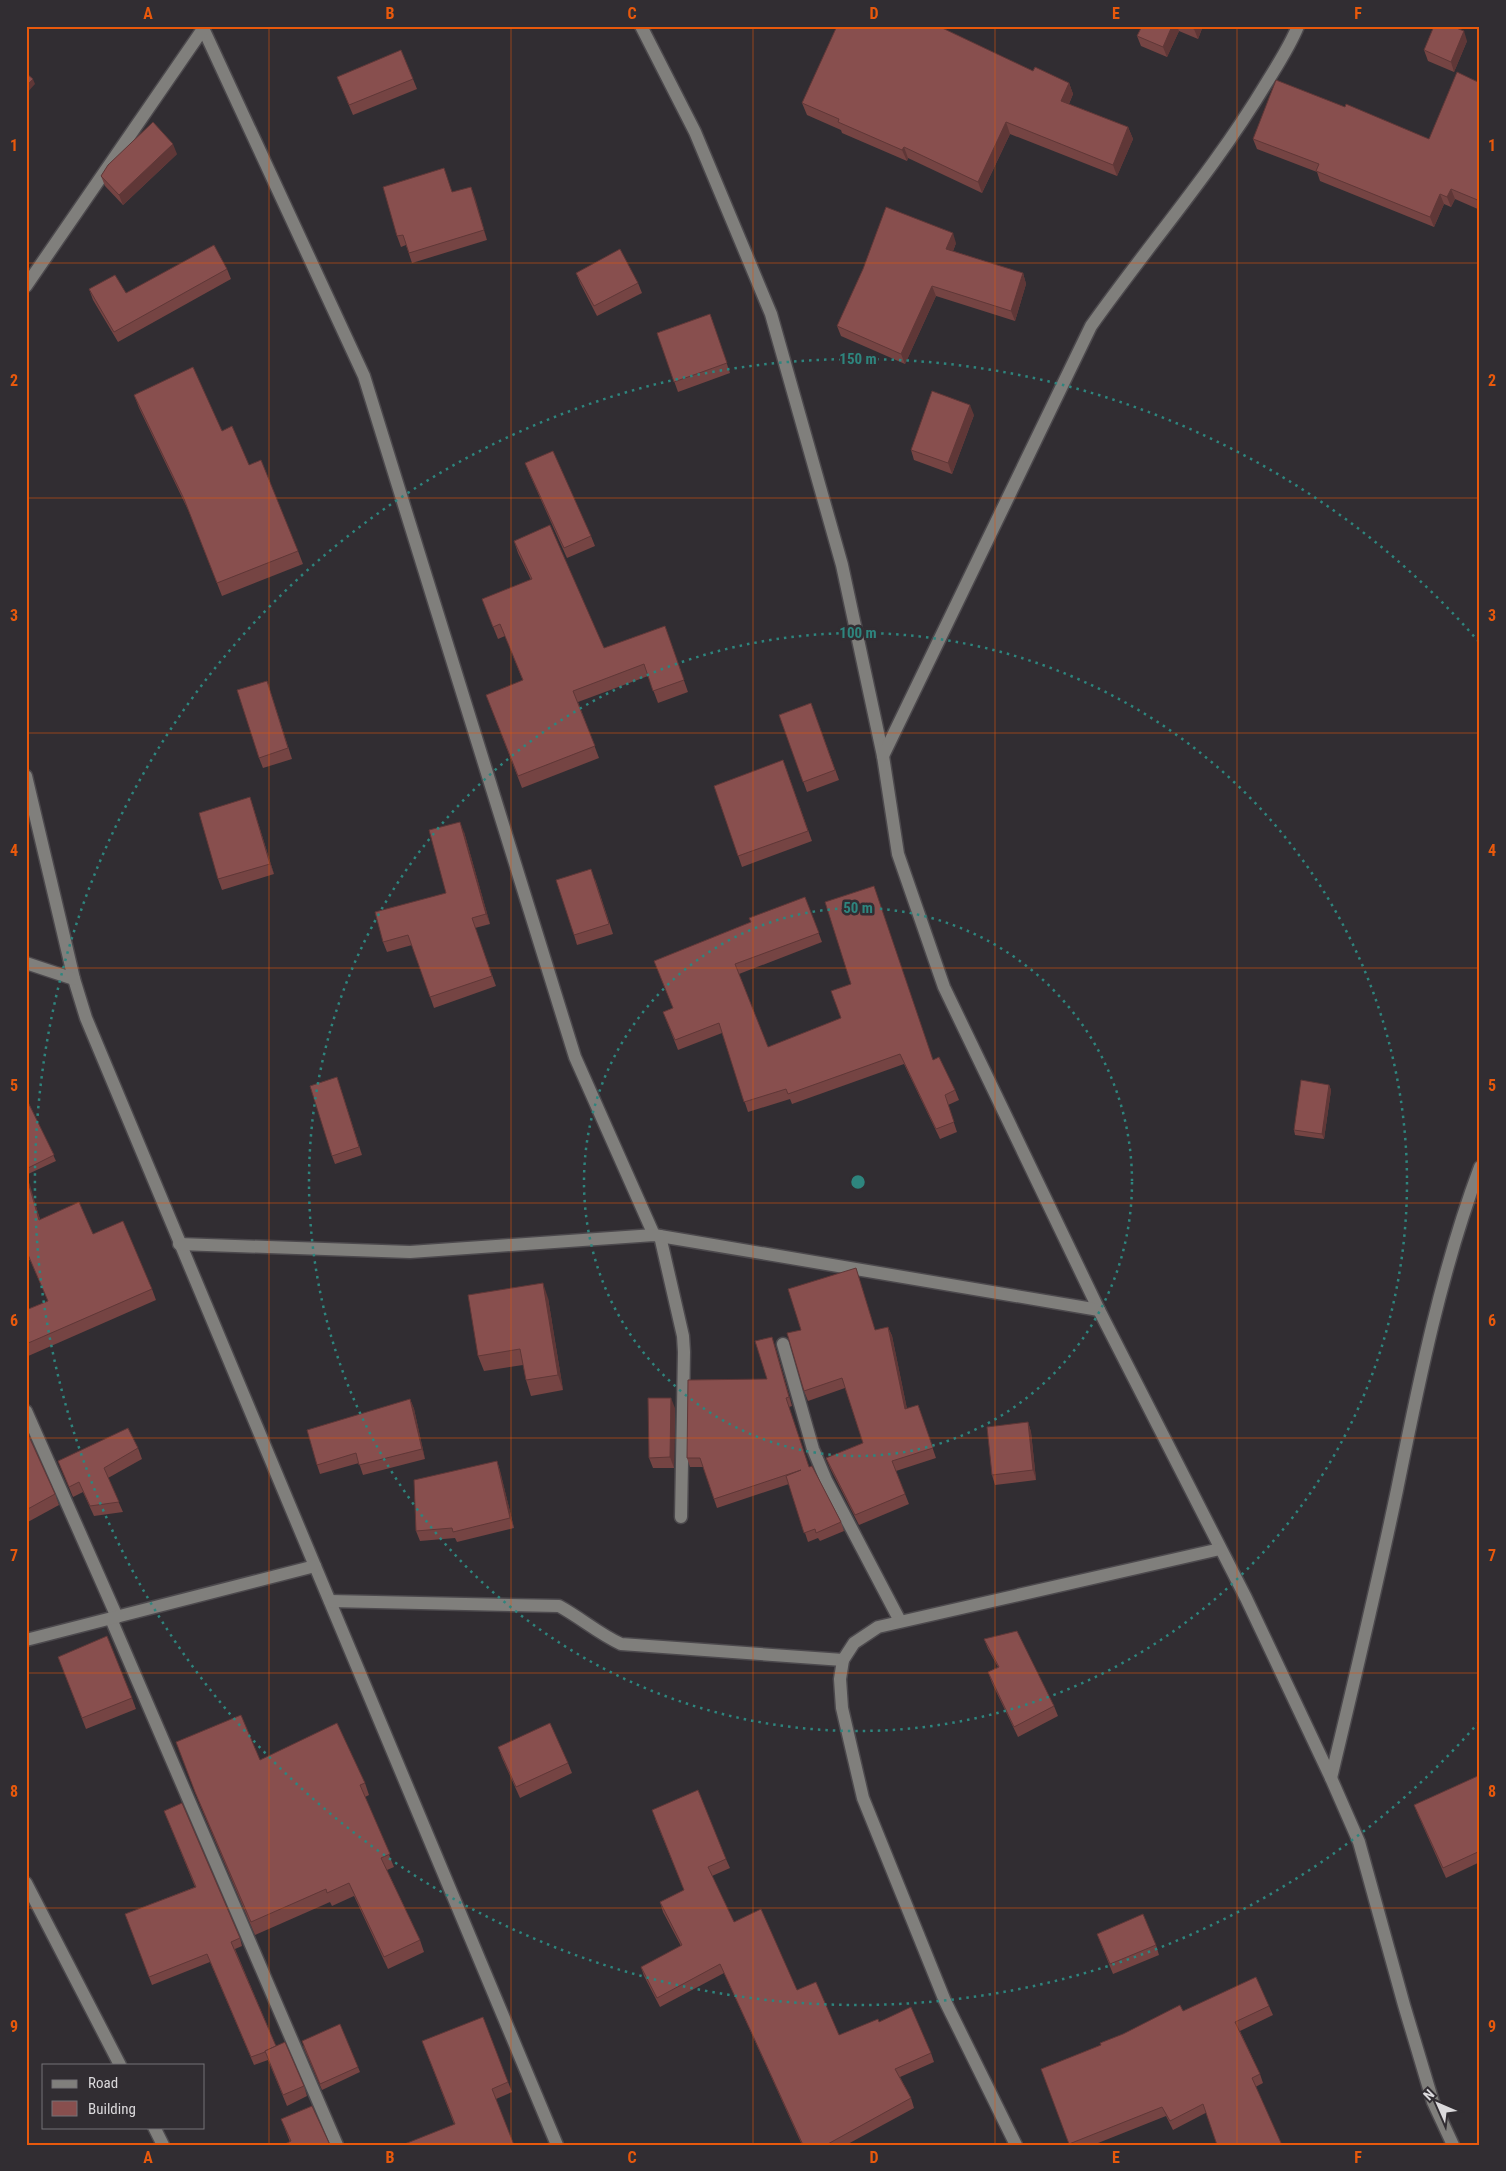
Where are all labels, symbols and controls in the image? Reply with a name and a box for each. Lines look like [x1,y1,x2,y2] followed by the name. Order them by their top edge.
[143,4,153,23] text: A
[386,4,395,23] text: B
[627,4,637,23] text: C
[869,4,879,23] text: D
[1112,4,1120,23] text: E
[1354,4,1362,23] text: F
[10,136,18,155] text: 1
[1488,136,1496,155] text: 1
[839,350,877,368] text: 150 m
[10,371,18,390] text: 2
[1488,371,1496,390] text: 2
[10,606,18,625] text: 3
[1488,606,1496,625] text: 3
[839,624,877,642] text: 100 m
[10,841,18,860] text: 4
[1488,841,1496,860] text: 4
[843,899,873,917] text: 50 m
[10,1076,18,1095] text: 5
[1488,1076,1496,1095] text: 5
[849,1173,867,1191] centre of rings
[10,1311,18,1330] text: 6
[1488,1311,1496,1330] text: 6
[10,1546,18,1565] text: 7
[1488,1546,1496,1565] text: 7
[10,1782,18,1801] text: 8
[1488,1782,1496,1801] text: 8
[10,2017,18,2036] text: 9
[1488,2017,1496,2036] text: 9
[42,2064,205,2128] legend
[88,2074,118,2092] text: Road
[1414,2078,1464,2128] north arrow
[1420,2086,1437,2103] text: N
[88,2100,136,2118] text: Building
[143,2148,153,2167] text: A
[386,2148,395,2167] text: B
[627,2148,637,2167] text: C
[869,2148,879,2167] text: D
[1112,2148,1120,2167] text: E
[1354,2148,1362,2167] text: F

